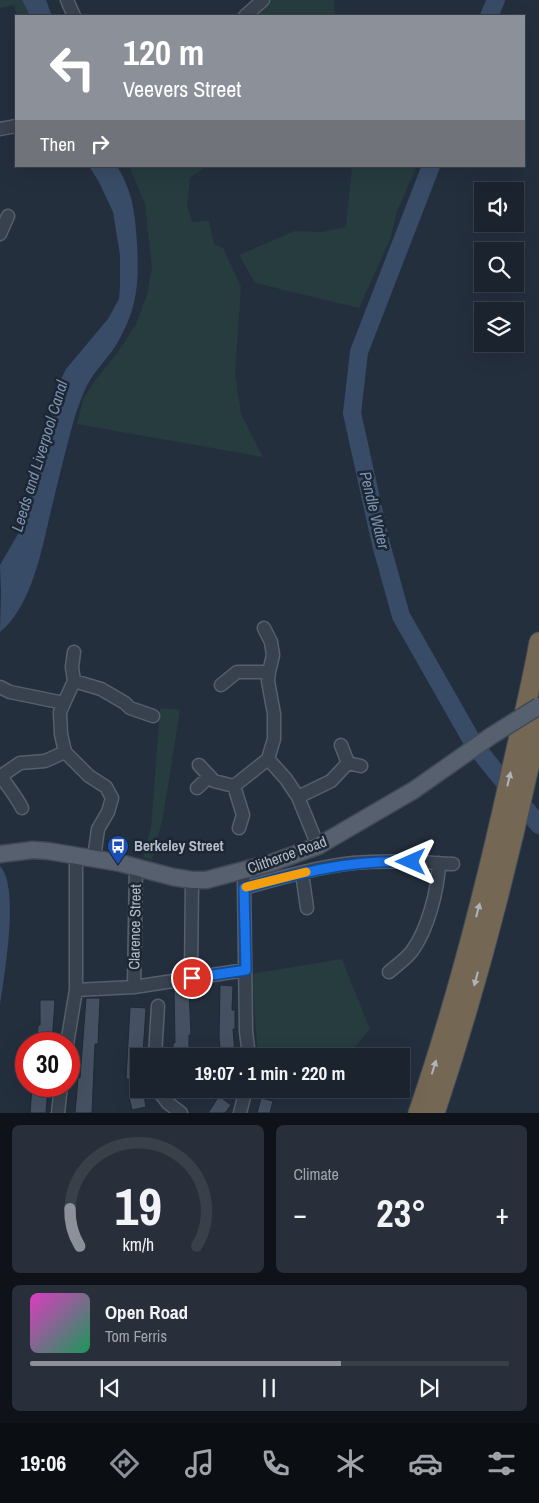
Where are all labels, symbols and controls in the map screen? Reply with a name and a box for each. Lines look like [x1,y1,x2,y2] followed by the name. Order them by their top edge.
[123,29,204,76] text: 120 m
[40,35,105,100] icon: left
[123,74,241,104] text: Veevers Street
[86,130,114,158] icon: right
[40,131,76,157] text: Then
[474,182,524,352] map controls
[474,182,524,232] button: sound
[474,242,524,292] button: search
[474,302,524,352] button: layers
[6,377,73,534] water label: Leeds and Liverpool Canal
[355,469,395,552] water label: Pendle Water
[505,772,513,787] one-way arrow
[244,831,329,879] street label: Clitheroe Road
[106,834,130,865] bus stop icon: Berkeley Street
[134,835,224,856] place label: Berkeley Street
[384,835,436,887] position arrow
[123,884,146,970] street label: Clarence Street
[474,903,482,918] one-way arrow
[171,957,213,999] pin
[178,964,206,992] icon: arrive
[472,971,480,986] one-way arrow
[15,1032,80,1097] speed limit sign: 30
[430,1059,438,1074] one-way arrow
[195,1060,345,1086] text: 19:07 · 1 min · 220 m
[294,1163,339,1185] text: Climate
[114,1171,161,1241] text: 19
[376,1188,426,1239] text: 23°
[294,1195,307,1233] text: −
[496,1195,509,1233] text: +
[122,1233,154,1257] text: km/h
[105,1299,188,1325] text: Open Road
[105,1325,167,1347] text: Tom Ferris
[96,1374,124,1402] icon: previous
[255,1374,283,1402] icon: pause
[415,1374,443,1402] icon: next
[107,1446,142,1481] icon: directions
[182,1446,217,1481] icon: music
[258,1446,293,1481] icon: phone
[333,1446,368,1481] icon: climate
[408,1446,443,1481] icon: car
[484,1446,519,1481] icon: filters
[20,1448,66,1478] text: 19:06

